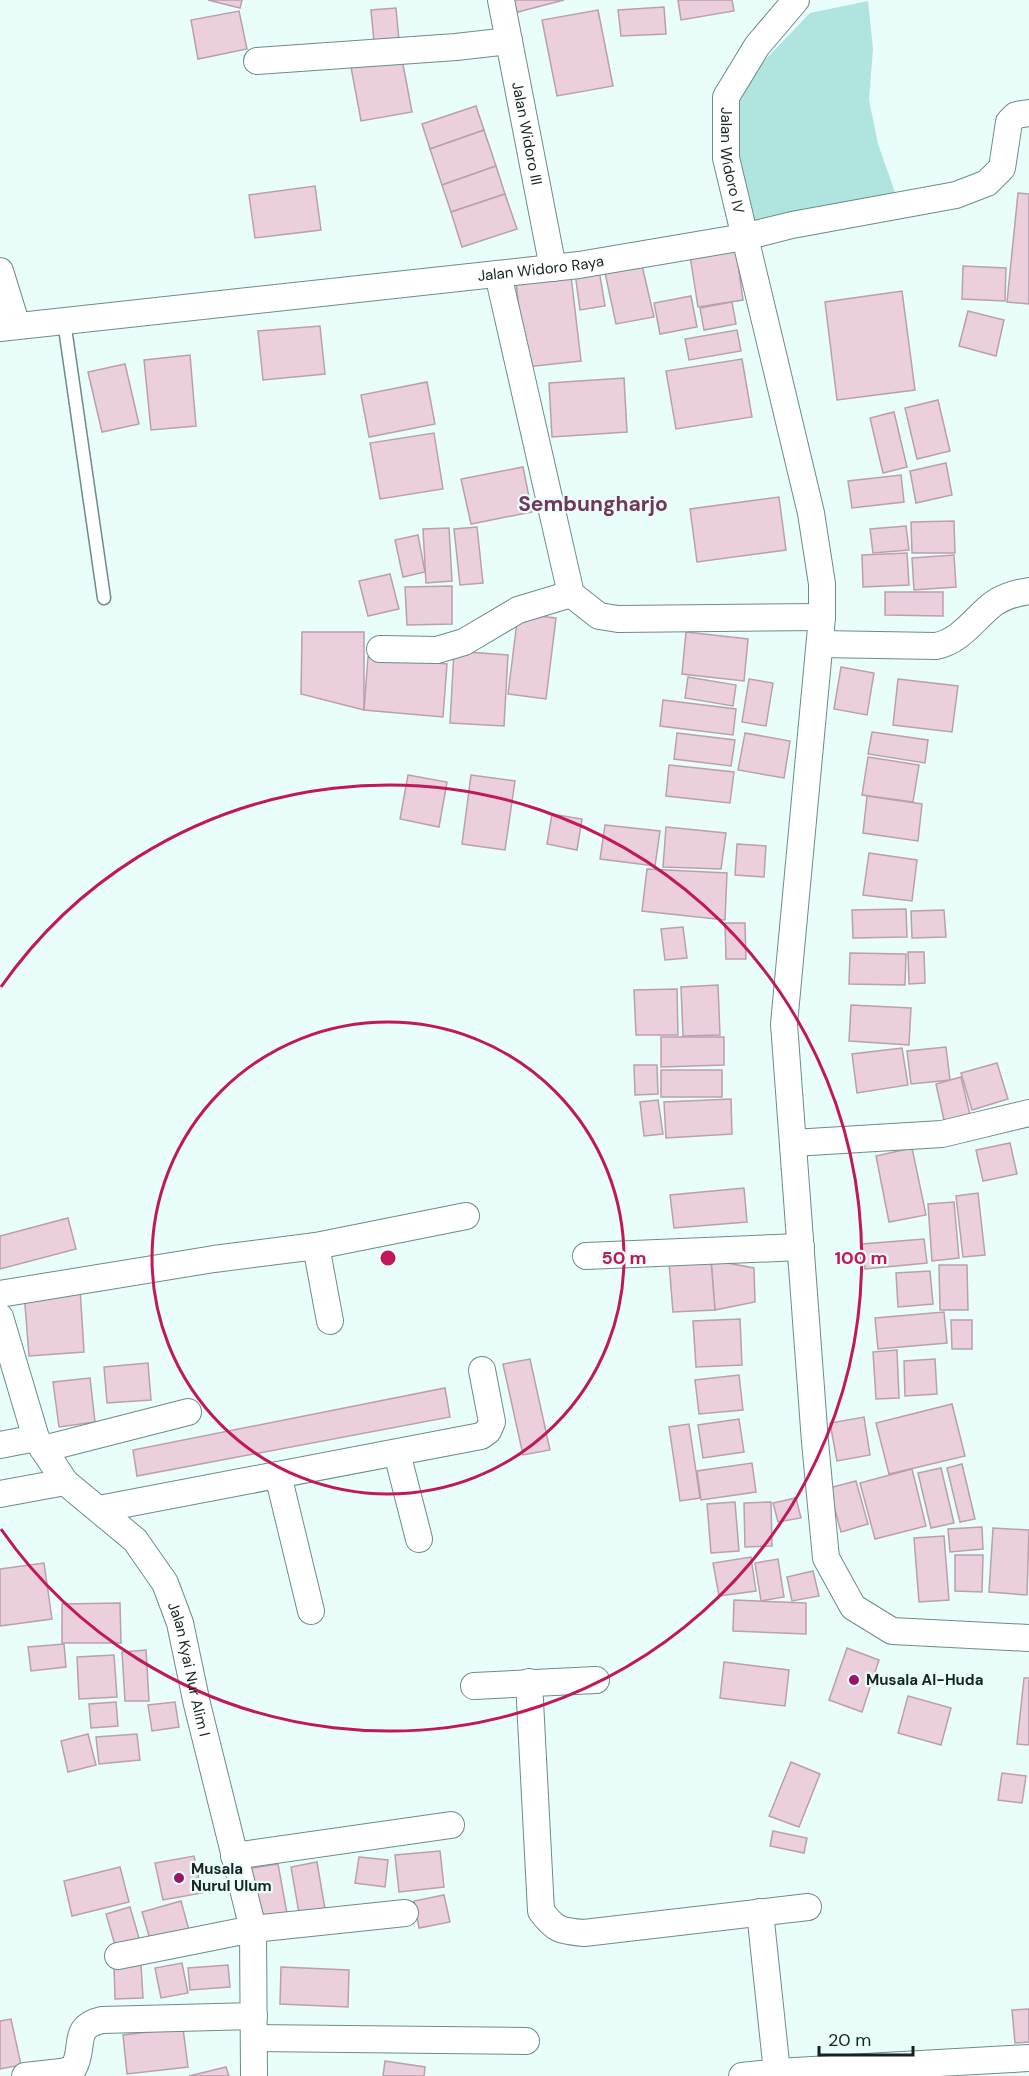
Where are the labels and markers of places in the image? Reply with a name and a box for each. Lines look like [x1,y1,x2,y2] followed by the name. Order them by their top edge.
[378,1248,398,1268] centre of rings
[866,1670,983,1690] place label: Musala Al-Huda
[847,1673,861,1687] marker: Musala Al-Huda
[191,1859,272,1896] place label: Musala Nurul Ulum
[172,1871,186,1885] marker: Musala Nurul Ulum

